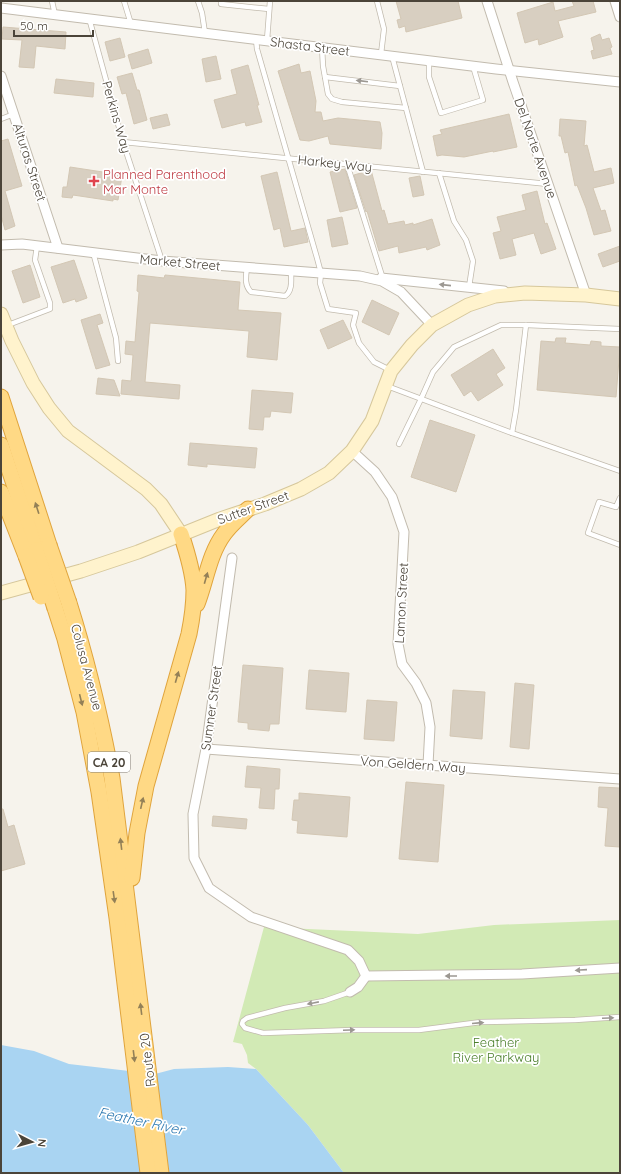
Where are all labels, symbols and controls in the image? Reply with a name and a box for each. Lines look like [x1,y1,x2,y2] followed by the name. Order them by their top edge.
[14,12,93,38] scale bar
[20,18,48,33] text: 50 m
[269,33,351,59] street label: Shasta Street
[356,78,368,85] one-way arrow
[99,79,135,155] street label: Perkins Way
[511,96,561,200] street label: Del Norte Avenue
[10,121,50,203] street label: Alturas Street
[297,151,373,175] street label: Harkey Way
[103,166,226,197] place label: Planned Parenthood Mar Monte
[88,175,100,187] marker: Planned Parenthood Mar Monte
[139,250,221,274] street label: Market Street
[438,282,451,288] one-way arrow
[215,487,291,527] street label: Sutter Street
[34,501,40,513] one-way arrow
[391,562,411,644] street label: Lamon Street
[203,572,209,584] one-way arrow
[68,622,106,712] street label: Colusa Avenue
[197,665,225,751] street label: Sumner Street
[174,671,180,683] one-way arrow
[78,694,84,706] one-way arrow
[88,752,130,772] road number: CA 20
[360,752,466,776] street label: Von Geldern Way
[140,797,146,809] one-way arrow
[118,838,124,851] one-way arrow
[111,891,117,903] one-way arrow
[575,967,587,974] one-way arrow
[444,973,457,979] one-way arrow
[307,1000,319,1006] one-way arrow
[138,1003,144,1015] one-way arrow
[602,1014,614,1021] one-way arrow
[472,1019,484,1026] one-way arrow
[343,1027,355,1034] one-way arrow
[136,1032,158,1088] street label: Route 20
[453,1034,539,1065] park label: Feather River Parkway
[131,1049,137,1062] one-way arrow
[97,1103,187,1139] water label: Feather River
[12,1122,52,1162] north arrow
[35,1138,49,1148] text: N

